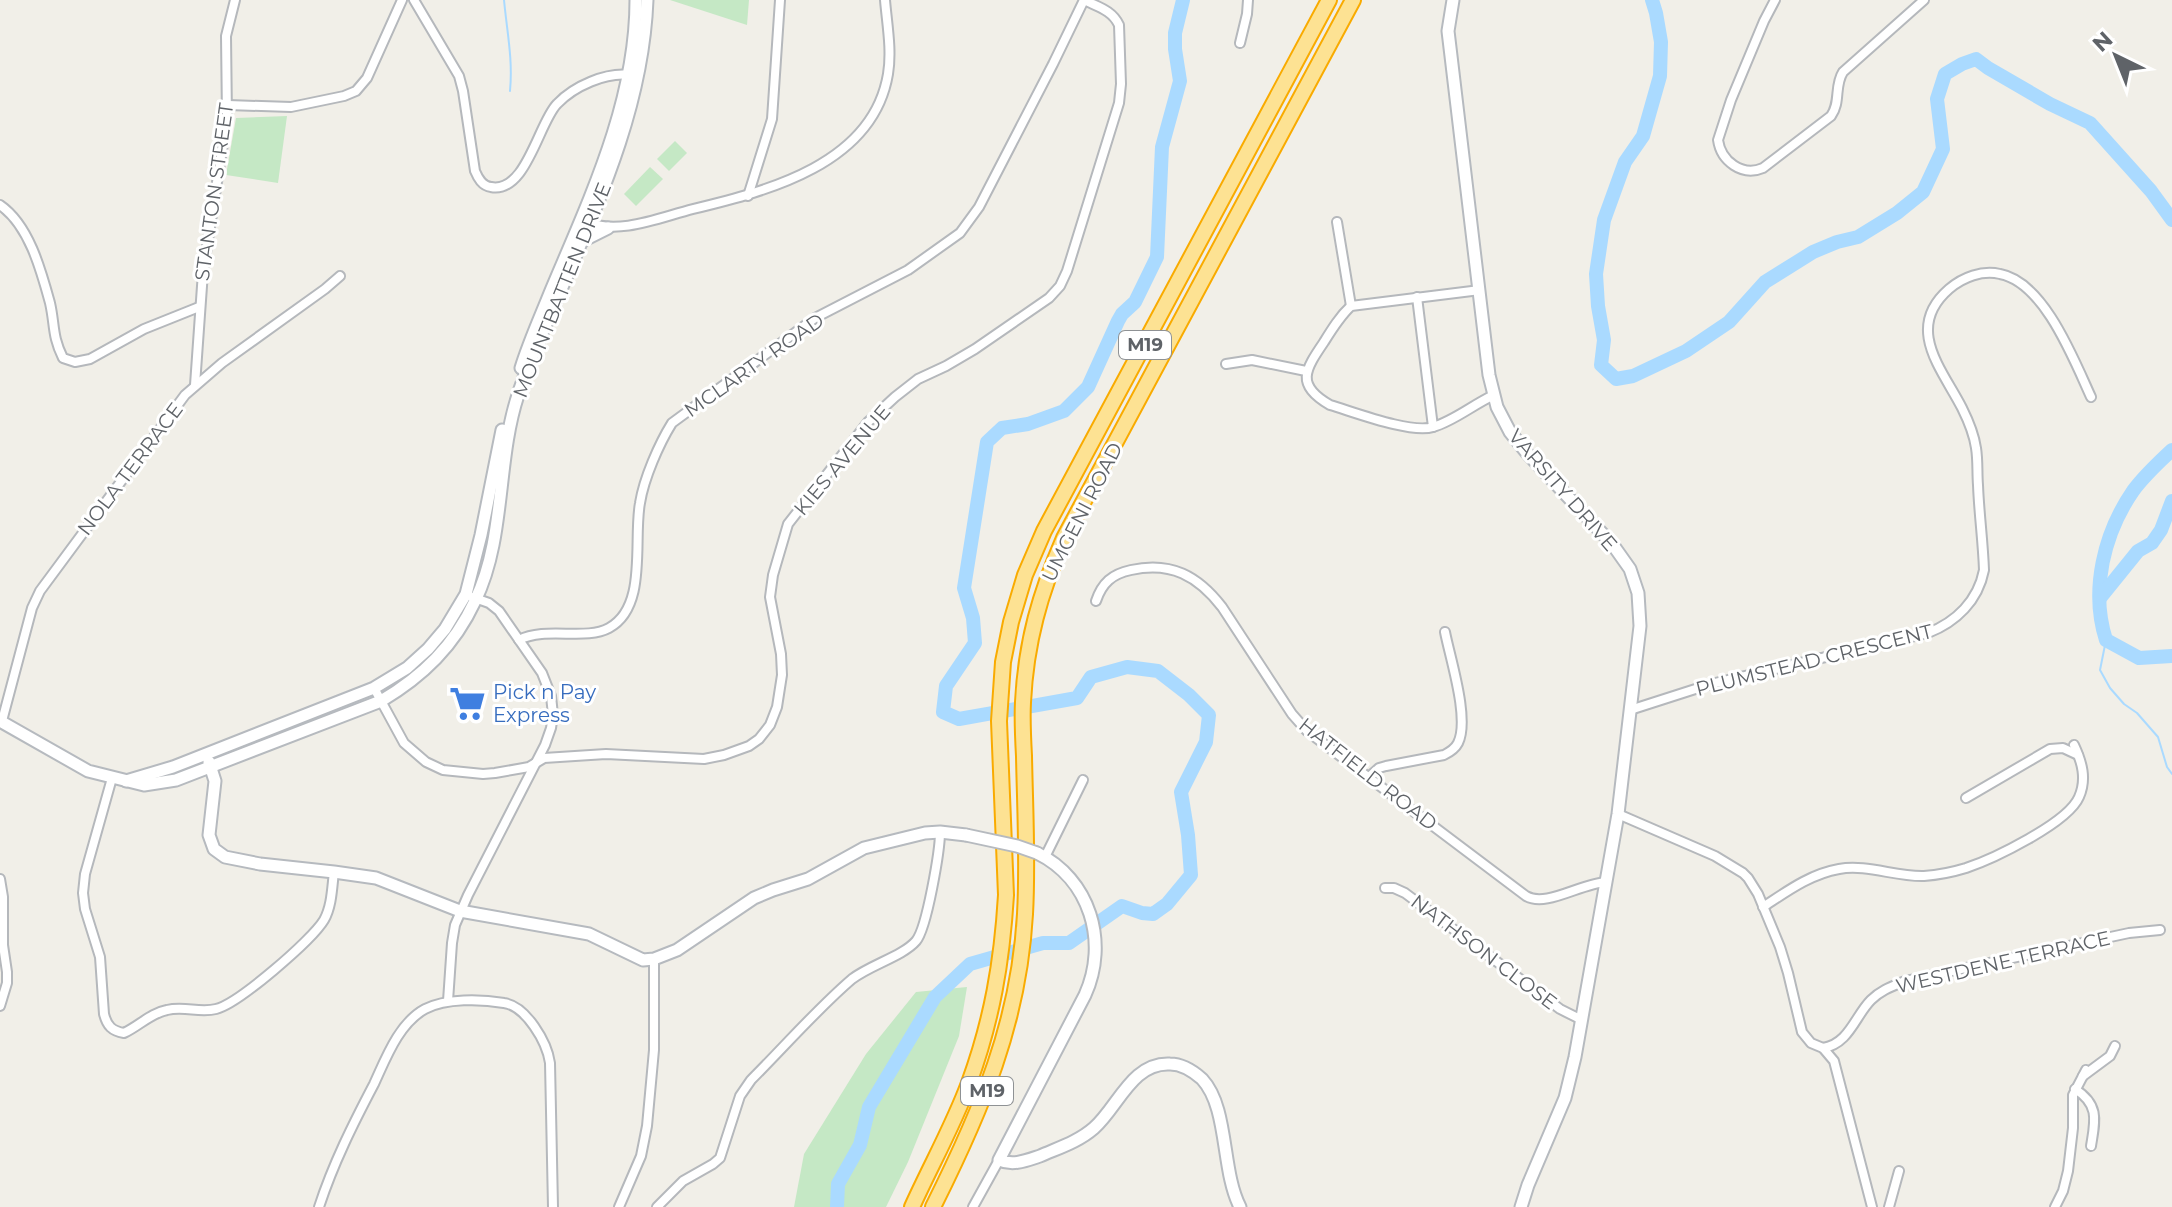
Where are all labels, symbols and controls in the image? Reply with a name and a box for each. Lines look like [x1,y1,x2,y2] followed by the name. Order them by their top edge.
[2076,16,2156,96] north arrow
[2087,26,2118,58] text: N
[190,101,238,282] street label: STANTON STREET
[508,179,616,401] street label: MOUNTBATTEN DRIVE
[680,308,828,422] street label: MCLARTY ROAD
[1119,331,1171,359] road number: M19
[72,398,188,540] street label: NOLA TERRACE
[789,400,895,520] street label: KIES AVENUE
[1504,424,1622,556] street label: VARSITY DRIVE
[1037,438,1127,586] street label: UMGENI ROAD
[1693,619,1935,701] street label: PLUMSTEAD CRESCENT
[493,680,596,727] place label: Pick n Pay Express
[448,684,486,722] supermarket icon: Pick n Pay Express
[1294,713,1442,835] street label: HATFIELD ROAD
[1406,889,1562,1015] street label: NATHSON CLOSE
[1894,926,2112,998] street label: WESTDENE TERRACE
[961,1077,1013,1105] road number: M19

